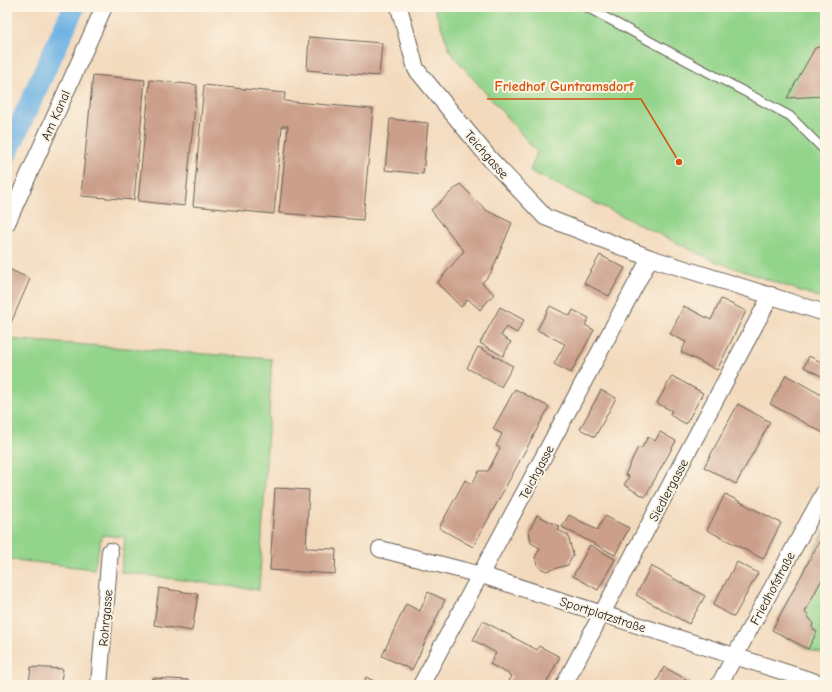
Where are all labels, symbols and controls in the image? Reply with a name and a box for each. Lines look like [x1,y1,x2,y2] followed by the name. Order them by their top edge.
[487,73,641,99] callout: Friedhof Guntramsdorf
[495,78,634,95] text: Friedhof Guntramsdorf
[38,88,73,143] street label: Am Kanal
[461,127,512,182] street label: Teichgasse
[516,442,557,502] street label: Teichgasse
[646,456,691,524] street label: Siedlergasse
[747,549,798,627] street label: Friedhofstraße
[96,588,115,647] street label: Rohrgasse
[558,593,648,636] street label: Sportplatzstraße

